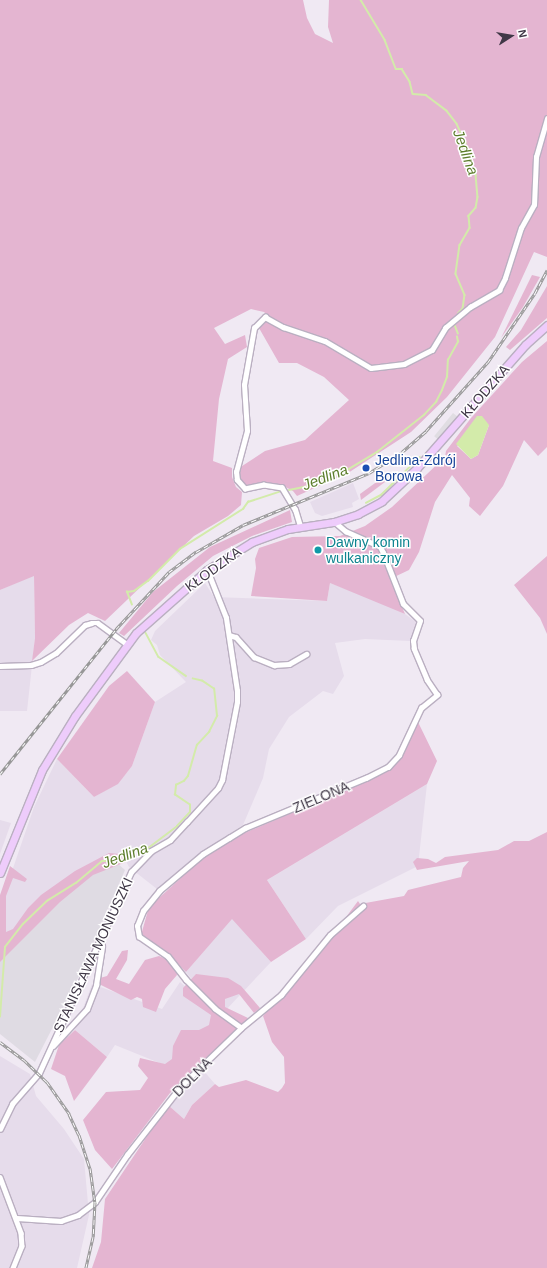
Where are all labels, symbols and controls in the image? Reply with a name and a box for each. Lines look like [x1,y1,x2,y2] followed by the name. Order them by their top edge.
[491,16,531,56] north arrow
[516,28,529,39] text: N
[449,127,483,177] water label: Jedlina
[457,361,513,421] street label: KŁODZKA
[375,452,456,484] place label: Jedlina-Zdrój Borowa
[300,460,350,494] water label: Jedlina
[360,462,372,474] marker: Jedlina-Zdrój Borowa
[326,534,410,566] place label: Dawny komin wulkaniczny
[182,543,244,595] street label: KŁODZKA
[313,545,323,555] marker: Dawny komin wulkaniczny
[290,778,352,816] street label: ZIELONA
[100,838,150,872] water label: Jedlina
[49,874,137,1036] street label: STANISŁAWA MONIUSZKI
[169,1054,215,1100] street label: DOLNA

